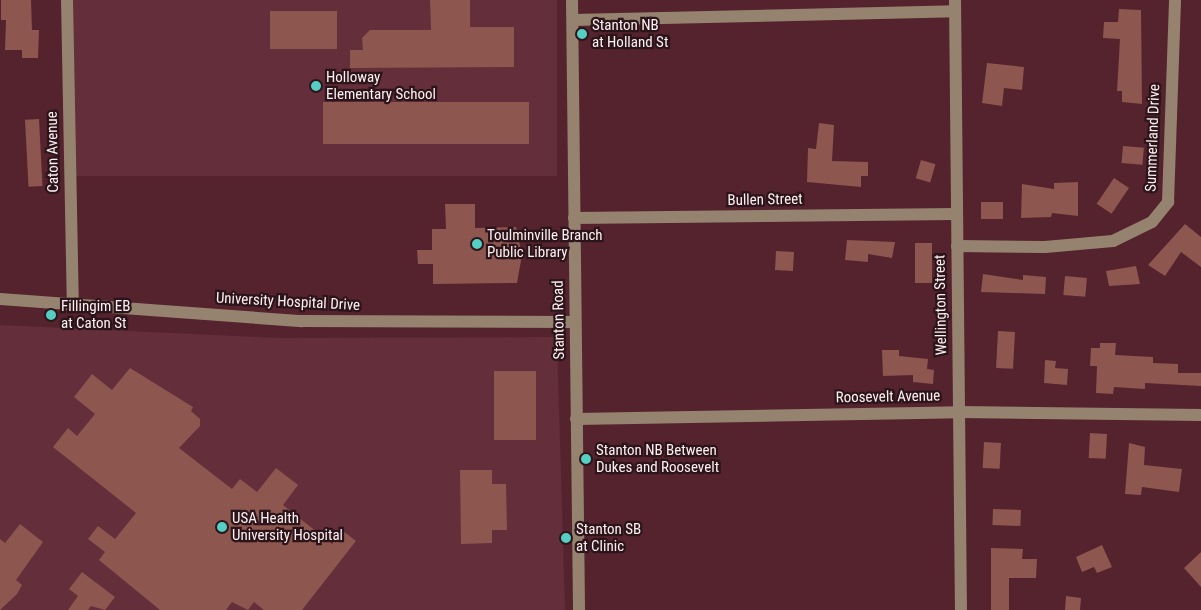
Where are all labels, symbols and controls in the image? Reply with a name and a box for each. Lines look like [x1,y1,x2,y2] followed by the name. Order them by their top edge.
[592,16,668,51] place label: Stanton NB at Holland St
[576,28,588,40] marker: Stanton NB at Holland St
[326,68,436,103] place label: Holloway Elementary School
[310,80,322,92] marker: Holloway Elementary School
[1142,84,1164,192] street label: Summerland Drive
[43,111,63,193] street label: Caton Avenue
[727,190,803,210] street label: Bullen Street
[487,226,603,261] place label: Toulminville Branch Public Library
[471,238,483,250] marker: Toulminville Branch Public Library
[931,254,951,356] street label: Wellington Street
[549,280,569,360] street label: Stanton Road
[215,289,361,315] street label: University Hospital Drive
[61,297,130,332] place label: Fillingim EB at Caton St
[45,309,57,321] marker: Fillingim EB at Caton St
[836,387,940,407] street label: Roosevelt Avenue
[596,441,719,476] place label: Stanton NB Between Dukes and Roosevelt
[580,453,592,465] marker: Stanton NB Between Dukes and Roosevelt
[232,509,343,544] place label: USA Health University Hospital
[576,520,641,555] place label: Stanton SB at Clinic
[216,521,228,533] marker: USA Health University Hospital
[560,532,572,544] marker: Stanton SB at Clinic

